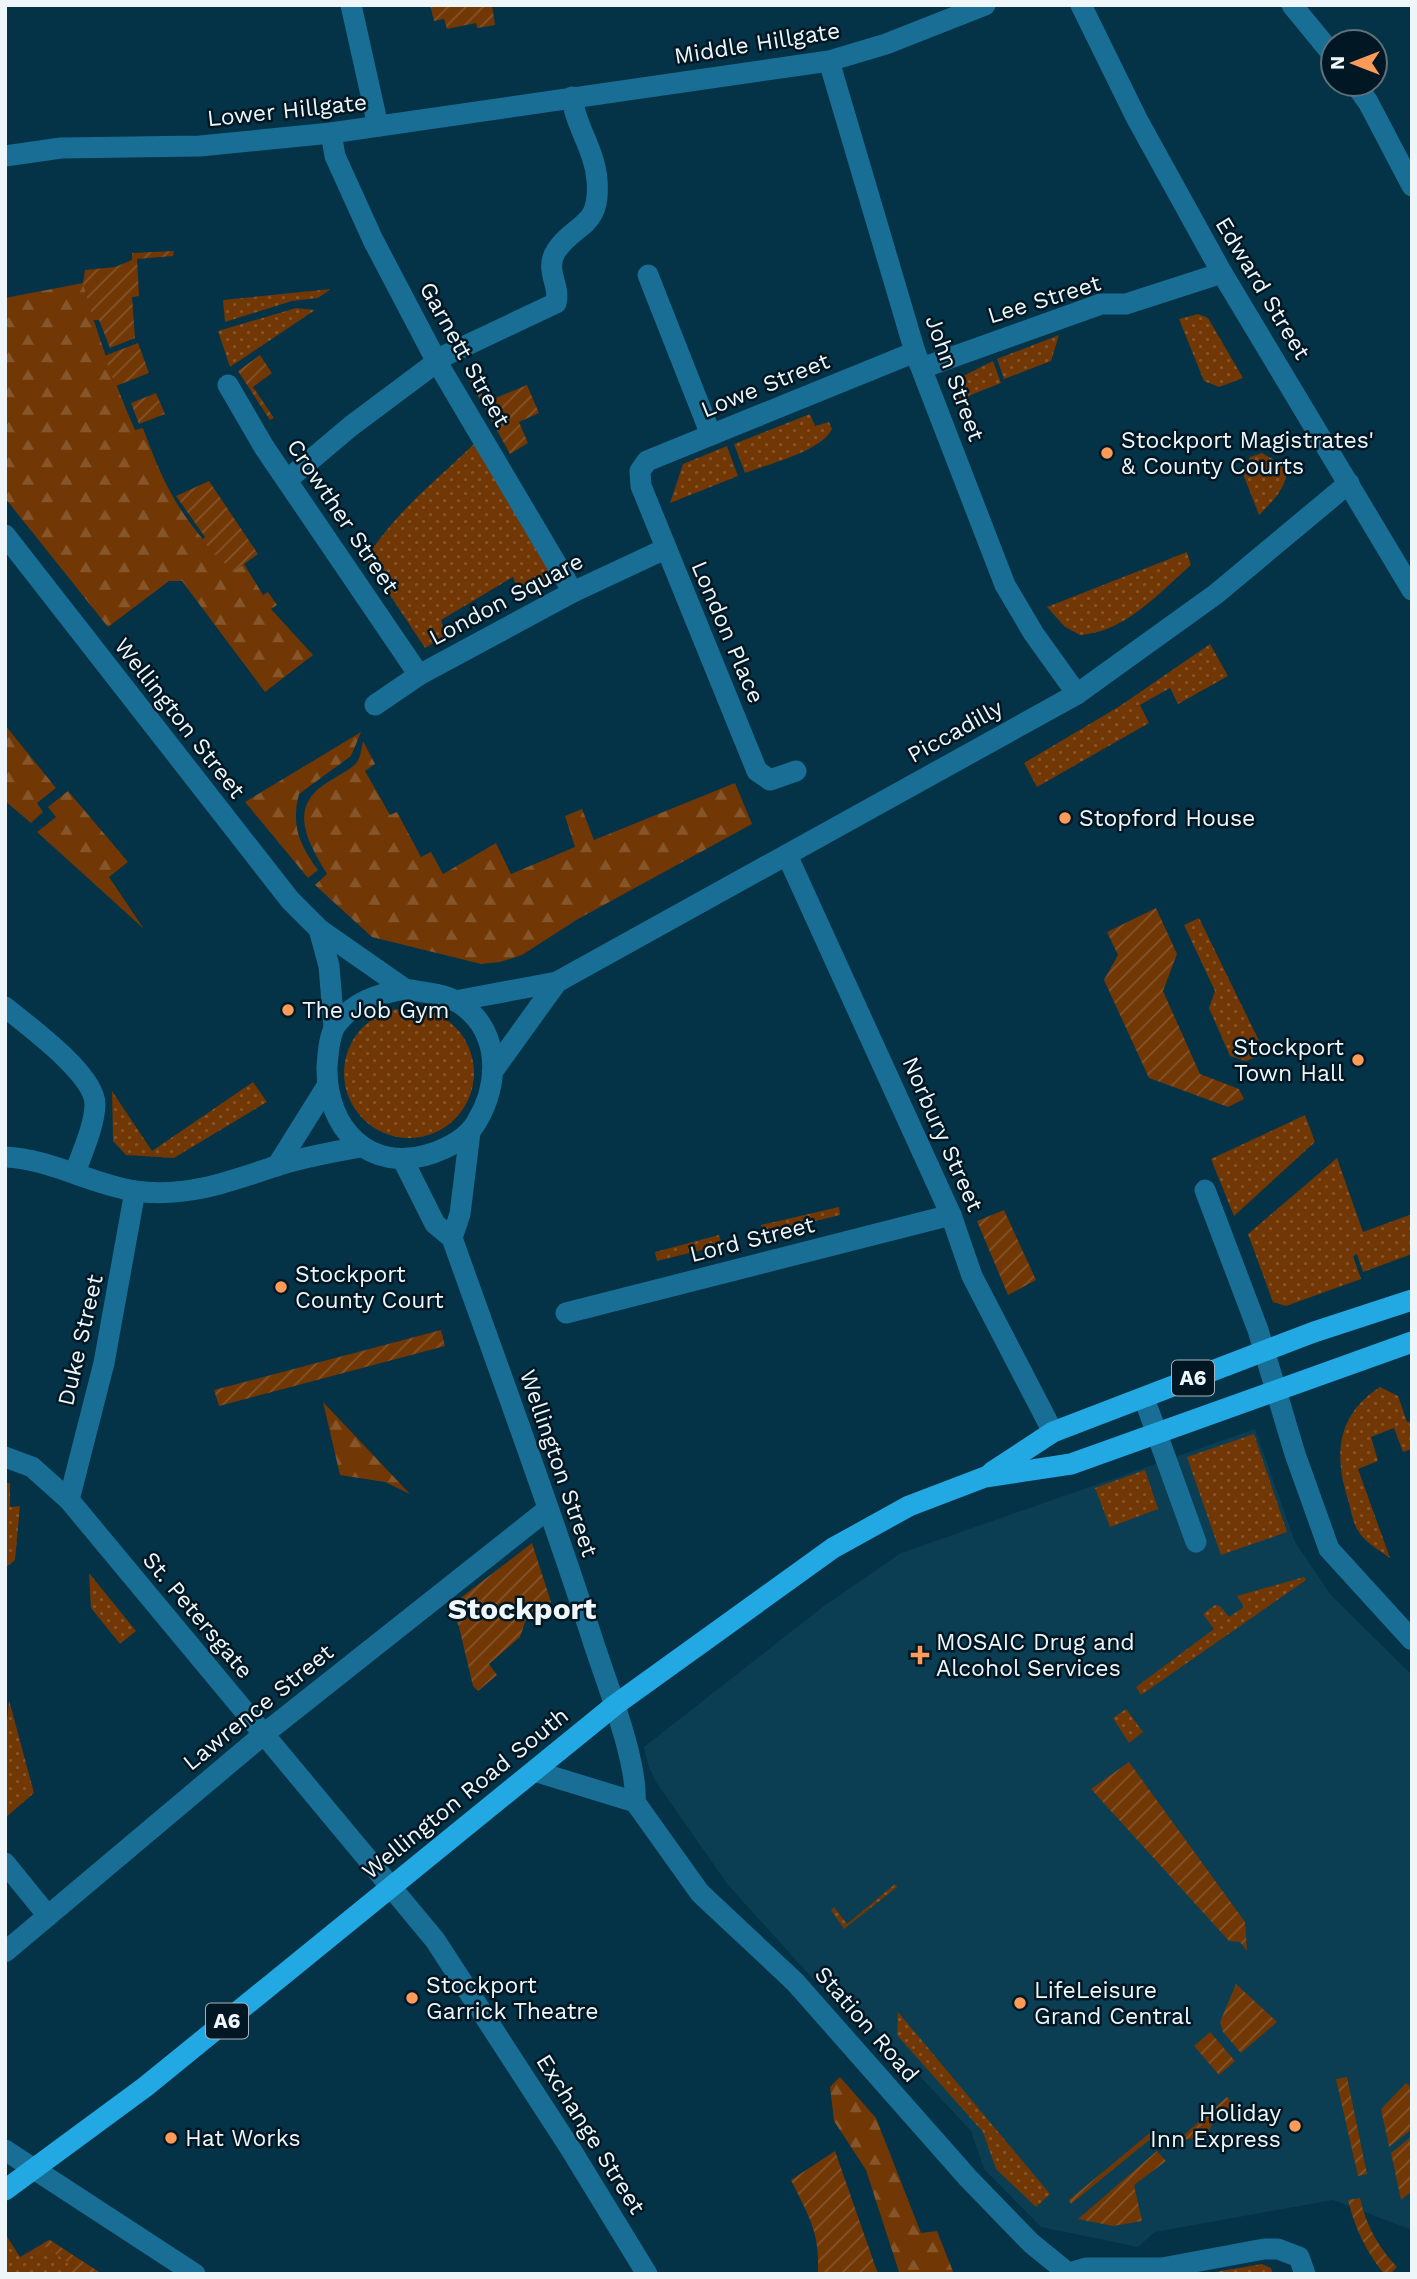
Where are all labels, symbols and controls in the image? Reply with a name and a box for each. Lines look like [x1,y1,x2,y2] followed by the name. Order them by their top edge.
[672,17,842,70] street label: Middle Hillgate
[1319,28,1389,98] north arrow
[1326,56,1349,70] text: N
[206,89,368,132] street label: Lower Hillgate
[1209,212,1316,365] street label: Edward Street
[984,269,1104,329] street label: Lee Street
[414,277,516,432] street label: Garnett Street
[919,311,990,445] street label: John Street
[697,347,834,423] street label: Lowe Street
[1121,427,1374,480] place label: Stockport Magistrates' & County Courts
[281,434,404,599] street label: Crowther Street
[1099,445,1115,461] marker: Stockport Magistrates' & County Courts
[425,548,588,651] street label: London Square
[685,557,770,707] street label: London Place
[109,633,251,804] street label: Wellington Street
[903,694,1008,769] street label: Piccadilly
[1079,805,1255,832] place label: Stopford House
[1057,810,1073,826] marker: Stopford House
[302,997,449,1024] place label: The Job Gym
[280,1002,296,1018] marker: The Job Gym
[1233,1034,1344,1087] place label: Stockport Town Hall
[1350,1052,1366,1068] marker: Stockport Town Hall
[896,1053,989,1216] street label: Norbury Street
[687,1211,818,1268] street label: Lord Street
[295,1261,444,1314] place label: Stockport County Court
[52,1272,109,1408] street label: Duke Street
[273,1279,289,1295] marker: Stockport County Court
[1172,1360,1214,1396] road number: A6
[514,1366,603,1561] street label: Wellington Street
[137,1547,258,1684] street label: St. Petersgate
[448,1591,596,1626] district label: Stockport
[936,1629,1135,1682] place label: MOSAIC Drug and Alcohol Services
[178,1638,339,1776] street label: Lawrence Street
[910,1645,930,1665] marker: MOSAIC Drug and Alcohol Services
[357,1702,574,1885] street label: Wellington Road South
[809,1961,924,2088] street label: Station Road
[426,1972,599,2025] place label: Stockport Garrick Theatre
[1034,1977,1191,2030] place label: LifeLeisure Grand Central
[404,1990,420,2006] marker: Stockport Garrick Theatre
[1012,1995,1028,2011] marker: LifeLeisure Grand Central
[206,2004,248,2038] road number: A6
[531,2049,651,2219] street label: Exchange Street
[1150,2100,1281,2153] place label: Holiday Inn Express
[1287,2118,1303,2134] marker: Holiday Inn Express
[185,2125,301,2152] place label: Hat Works
[163,2130,179,2146] marker: Hat Works

